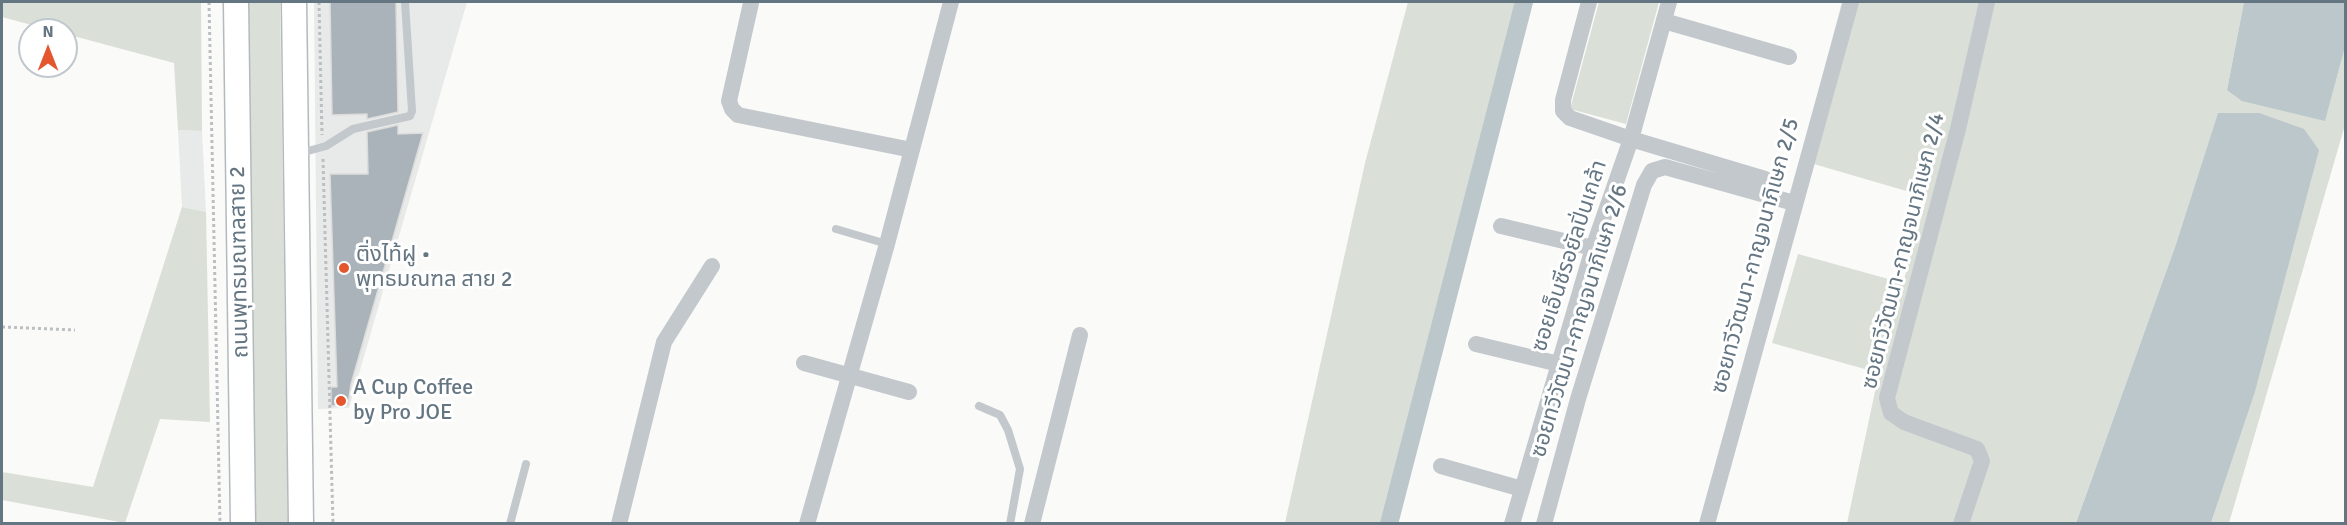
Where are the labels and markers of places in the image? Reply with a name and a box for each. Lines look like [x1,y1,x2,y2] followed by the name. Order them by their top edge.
[356,242,513,294] place label: ติ่งไท้ฝู • พุทธมณฑล สาย 2
[337,261,351,275] marker: ติ่งไท้ฝู • พุทธมณฑล สาย 2
[353,375,473,427] place label: A Cup Coffee by Pro JOE
[334,394,348,408] marker: A Cup Coffee by Pro JOE

